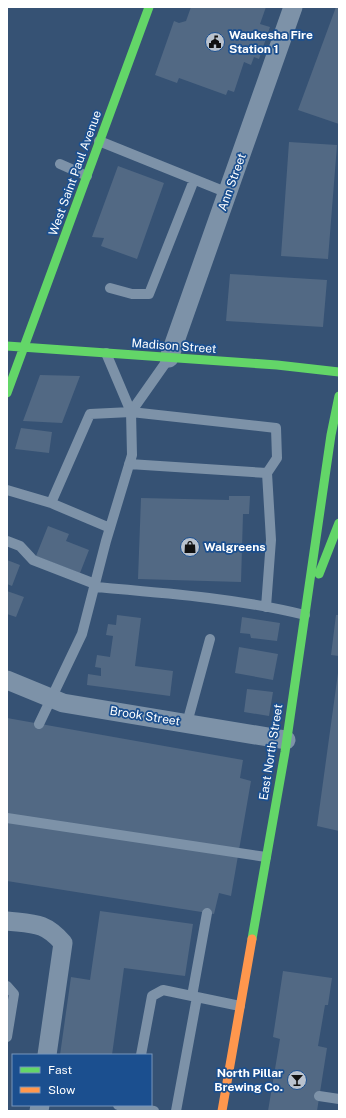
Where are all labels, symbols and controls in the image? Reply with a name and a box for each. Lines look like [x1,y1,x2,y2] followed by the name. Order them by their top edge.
[229,28,313,56] place label: Waukesha Fire Station 1
[204,31,226,53] public building icon: Waukesha Fire Station 1
[46,108,104,237] street label: West Saint Paul Avenue
[215,151,249,213] street label: Ann Street
[131,336,217,356] street label: Madison Street
[179,536,201,558] shop icon: Walgreens
[204,540,266,554] place label: Walgreens
[256,703,286,801] street label: East North Street
[109,704,181,729] street label: Brook Street
[12,1054,152,1106] legend
[48,1063,73,1077] text: Fast
[214,1066,283,1094] place label: North Pillar Brewing Co.
[286,1069,308,1091] bar icon: North Pillar Brewing Co.
[48,1083,76,1097] text: Slow

